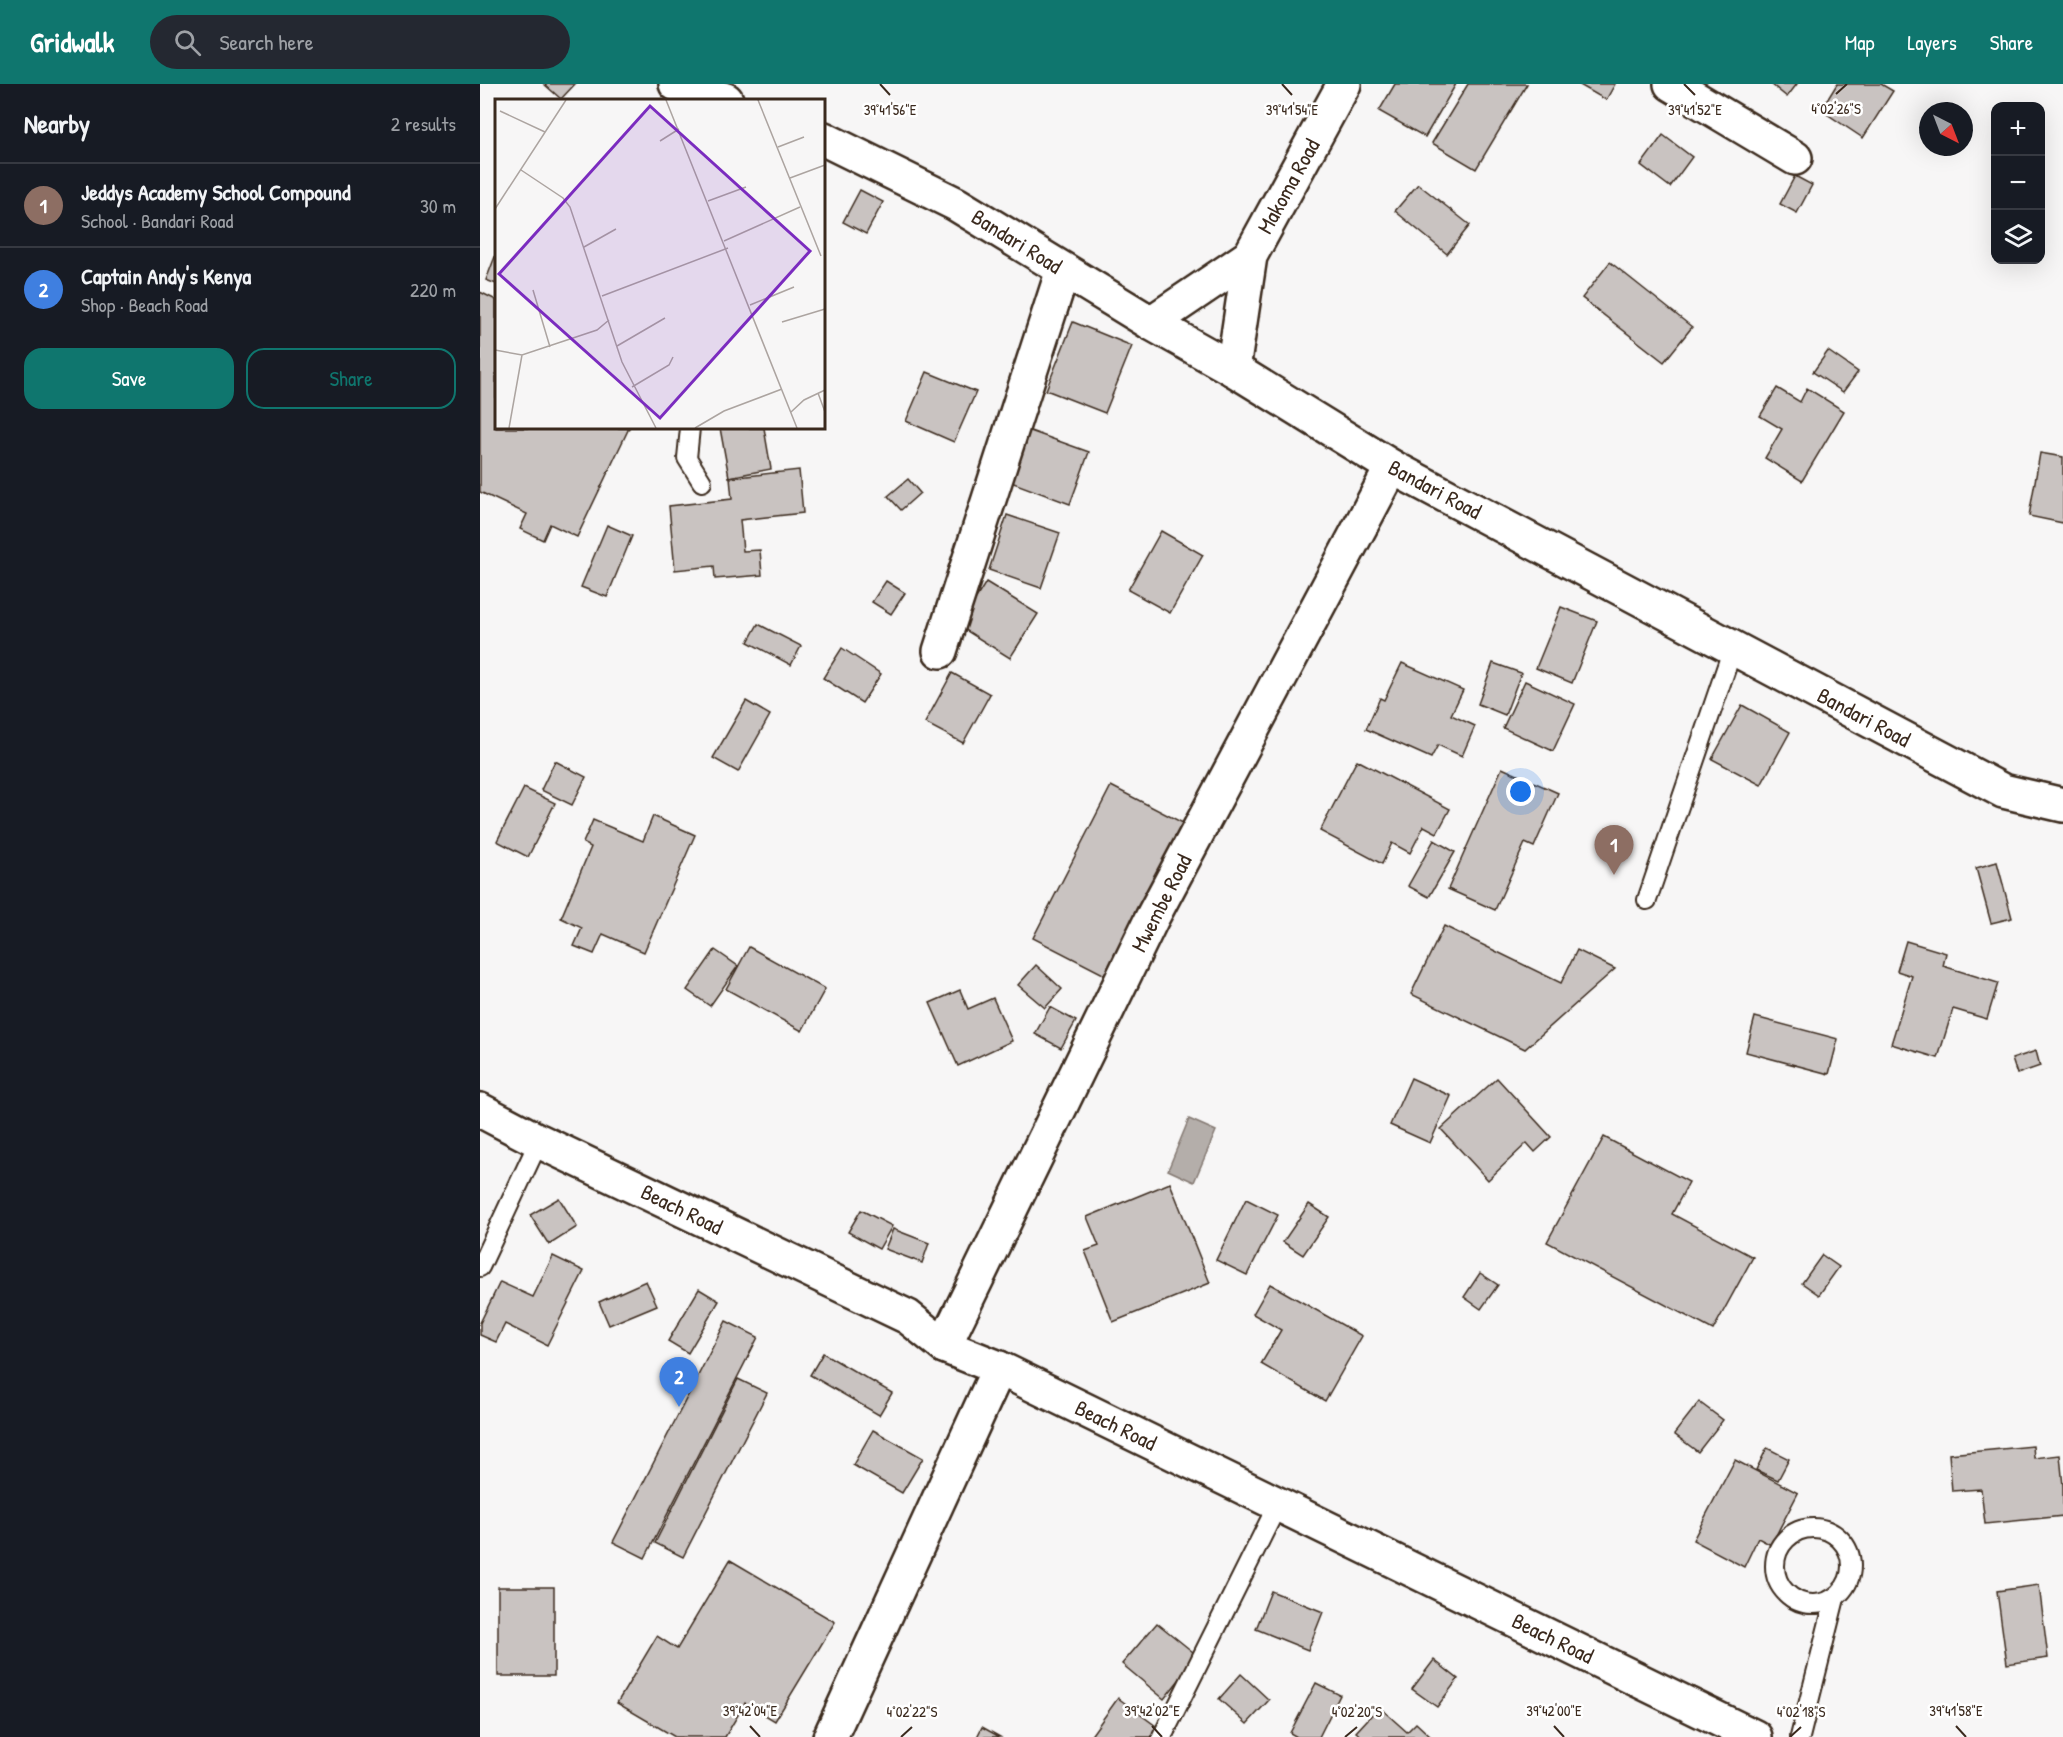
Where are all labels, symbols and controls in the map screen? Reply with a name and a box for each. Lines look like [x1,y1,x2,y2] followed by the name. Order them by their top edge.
[150,15,570,69] search box
[30,23,114,61] text: Gridwalk
[171,26,204,59] icon: search
[219,27,313,57] text: Search here
[1845,28,1874,57] text: Map
[1907,28,1957,57] text: Layers
[1990,28,2033,57] text: Share
[1811,98,1861,119] text: 4°02'26"S
[495,99,825,429] inset map
[864,99,917,120] text: 39°41'56"E
[1266,99,1319,120] text: 39°41'54"E
[1668,99,1722,120] text: 39°41'52"E
[1919,102,1973,156] north arrow
[1991,102,2045,264] map controls
[1991,102,2045,156] button: +
[24,106,90,141] text: Nearby
[391,110,456,137] text: 2 results
[1250,133,1327,239] street label: Makoma Road
[1991,156,2045,210] button: −
[81,177,350,207] text: Jeddys Academy School Compound
[40,192,47,219] text: 1
[420,192,456,219] text: 30 m
[966,201,1068,281] street label: Bandari Road
[81,207,233,234] text: School · Bandari Road
[1991,210,2045,264] button: layers
[81,261,251,291] text: Captain Andy's Kenya
[39,276,48,303] text: 2
[410,276,456,303] text: 220 m
[81,291,208,318] text: Shop · Beach Road
[24,348,234,409] button: Save
[246,348,456,409] button: Share
[1383,452,1487,526] street label: Bandari Road
[1812,680,1916,754] street label: Bandari Road
[1506,777,1535,806] your location
[1594,826,1634,875] pin: 1
[1124,849,1199,957] street label: Mwembe Road
[636,1176,728,1242] street label: Beach Road
[660,1358,698,1407] pin: 2
[1070,1392,1162,1458] street label: Beach Road
[1507,1605,1599,1671] street label: Beach Road
[723,1700,778,1721] text: 39°42'04"E
[1124,1700,1180,1721] text: 39°42'02"E
[1526,1700,1582,1721] text: 39°42'00"E
[1929,1700,1983,1721] text: 39°41'58"E
[887,1701,937,1722] text: 4°02'22"S
[1332,1701,1382,1722] text: 4°02'20"S
[1777,1701,1825,1722] text: 4°02'18"S

